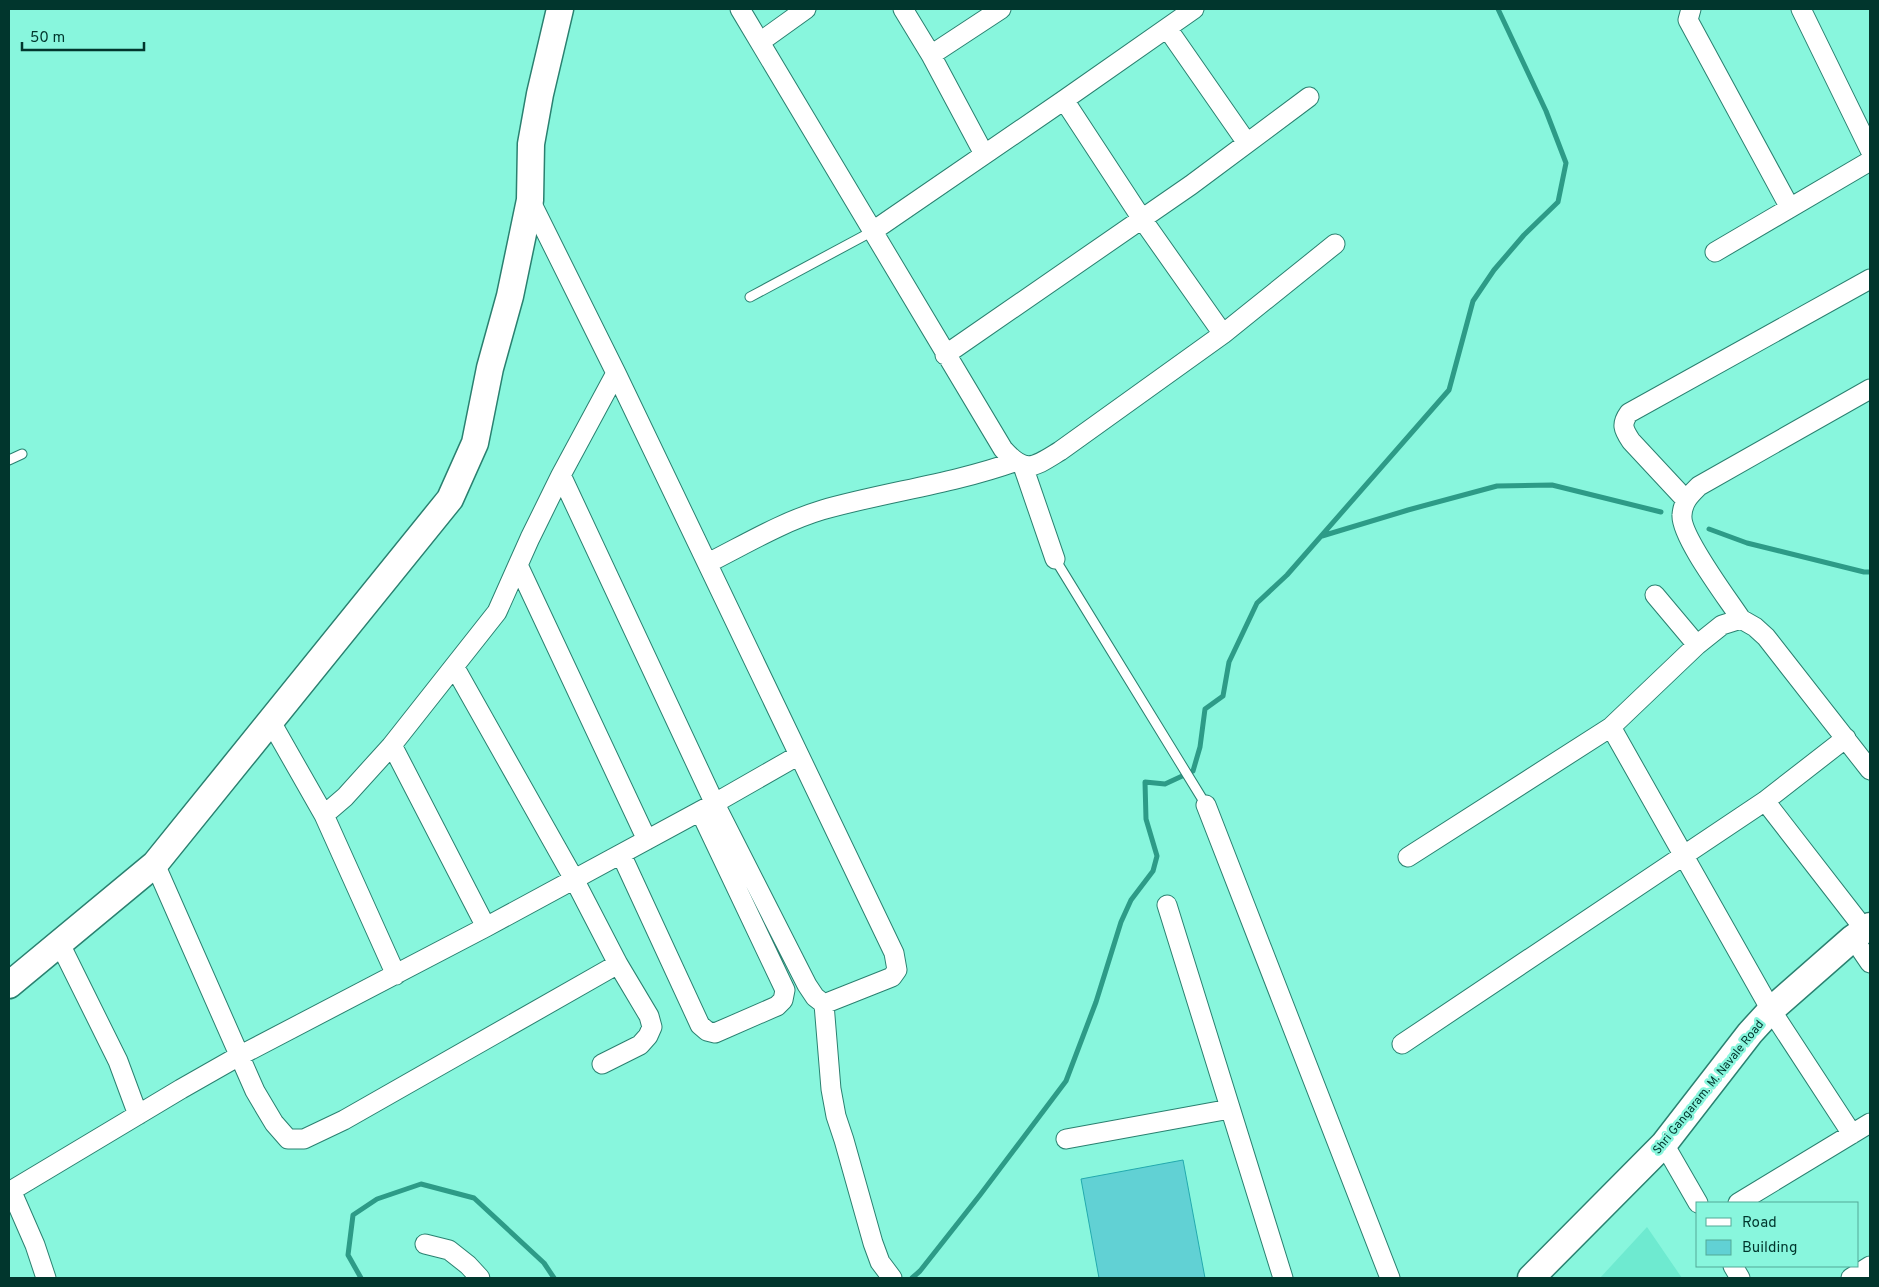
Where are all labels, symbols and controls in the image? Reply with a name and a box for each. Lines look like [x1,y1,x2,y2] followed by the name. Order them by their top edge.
[22,20,145,52] scale bar
[30,29,65,48] text: 50 m
[1650,1017,1768,1158] street label: Shri Gangaram. M. Navale Road
[1696,1202,1859,1267] legend
[1742,1214,1777,1233] text: Road
[1742,1239,1797,1258] text: Building

